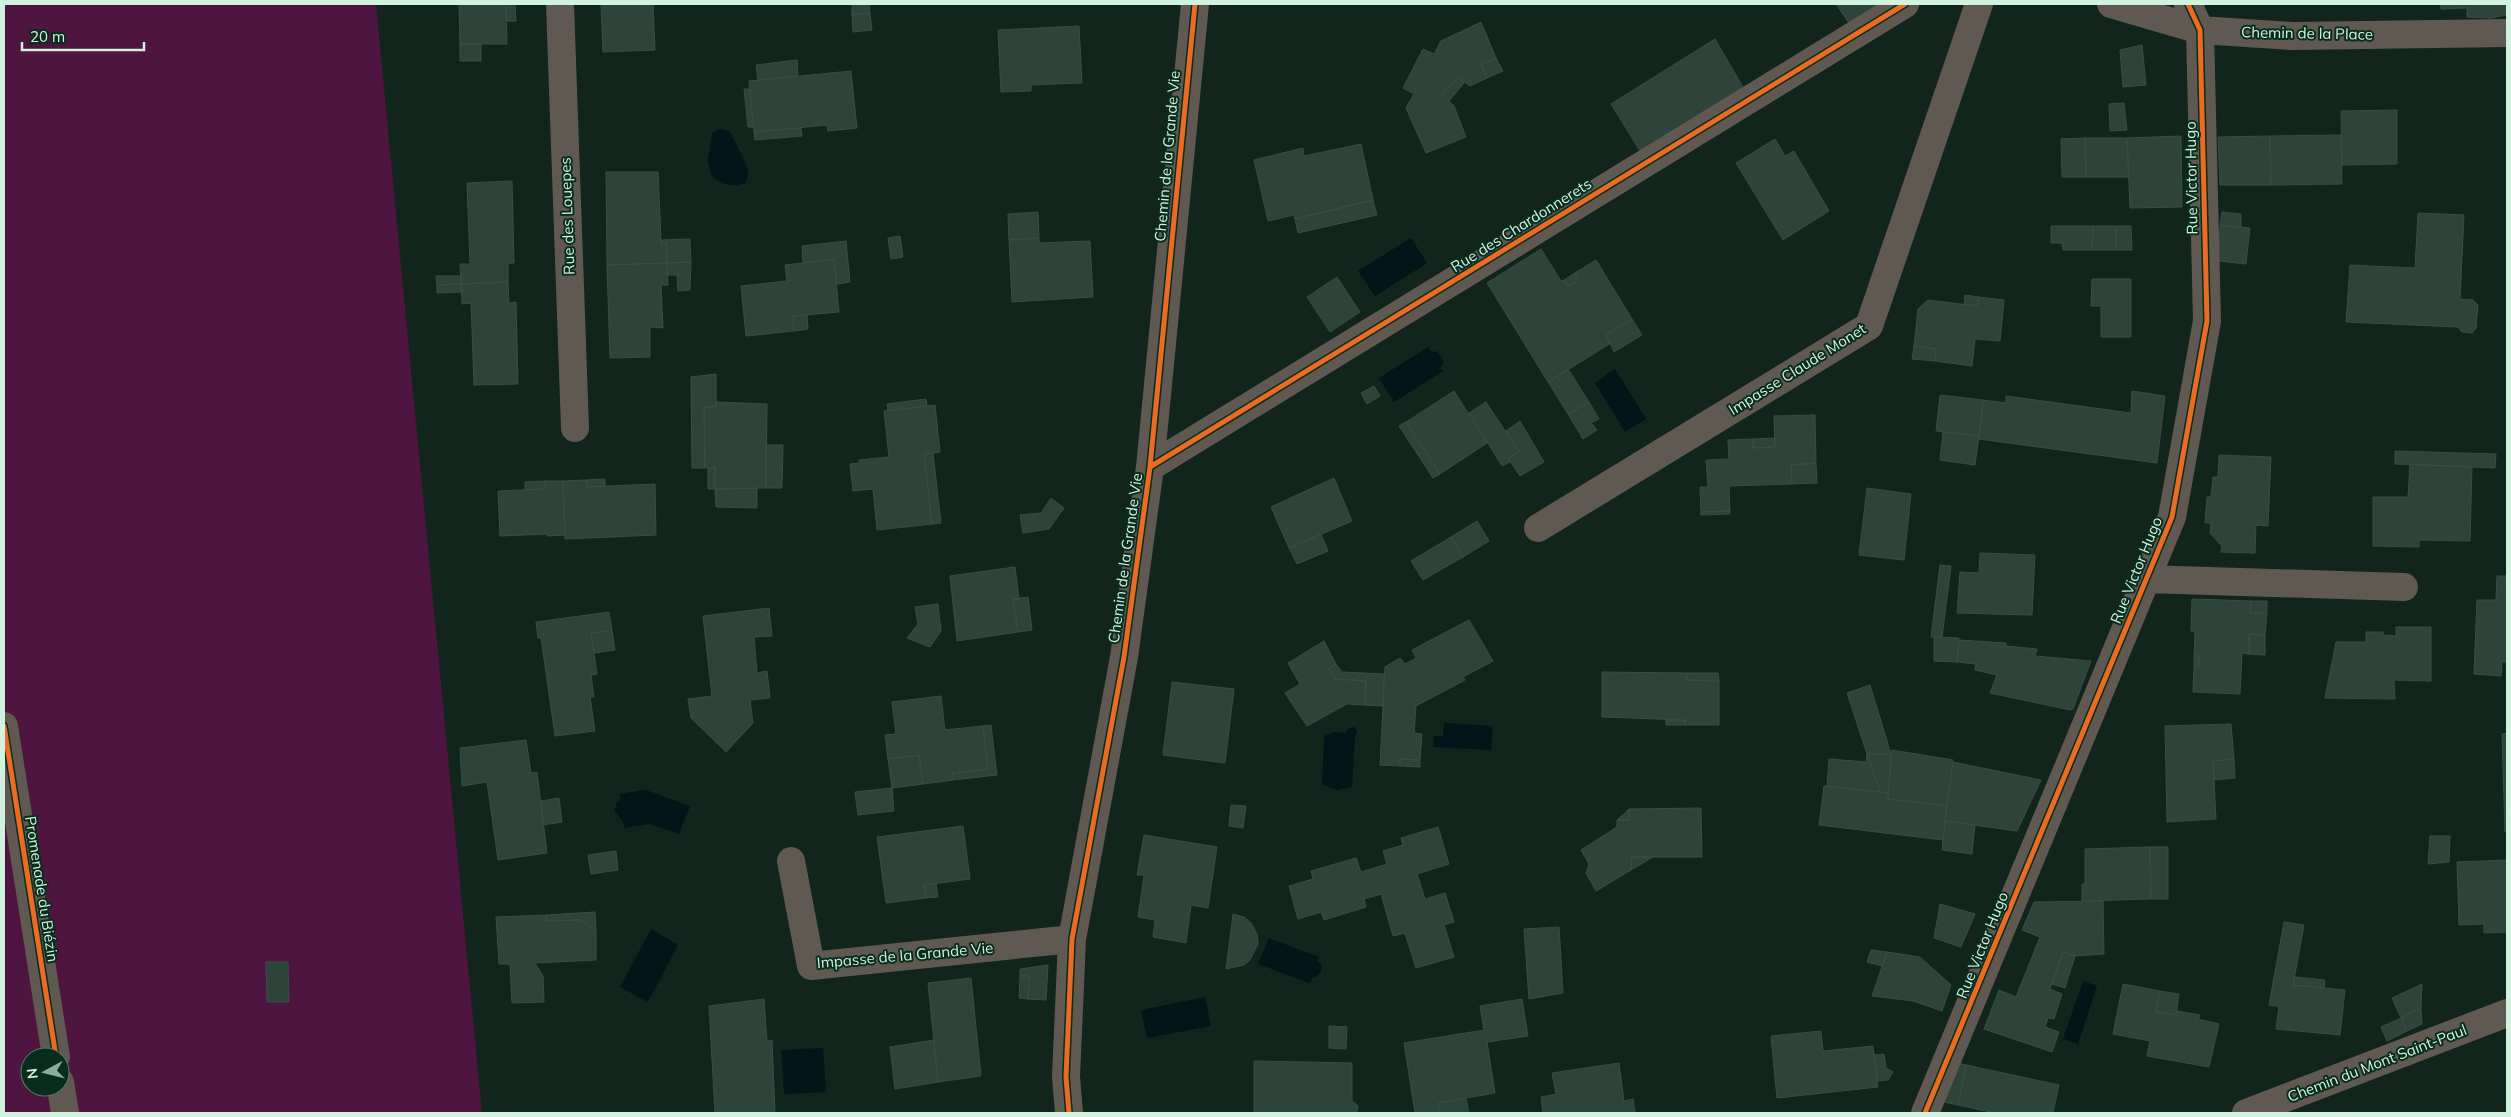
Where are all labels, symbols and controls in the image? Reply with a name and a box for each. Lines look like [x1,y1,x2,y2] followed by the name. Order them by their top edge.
[22,20,145,52] scale bar
[2241,22,2373,44] street label: Chemin de la Place
[30,27,65,46] text: 20 m
[1150,70,1184,242] street label: Chemin de la Grande Vie
[2181,121,2201,235] street label: Rue Victor Hugo
[555,157,579,275] street label: Rue des Louepes
[1447,174,1595,276] street label: Rue des Chardonnerets
[1725,319,1869,419] street label: Impasse Claude Monet
[1104,472,1146,644] street label: Chemin de la Grande Vie
[2106,514,2166,626] street label: Rue Victor Hugo
[21,815,63,963] street label: Promenade du Biézin
[1952,889,2012,1001] street label: Rue Victor Hugo
[816,938,994,972] street label: Impasse de la Grande Vie
[2285,1020,2469,1106] street label: Chemin du Mont Saint-Paul
[20,1047,70,1097] north arrow
[23,1067,42,1080] text: N

